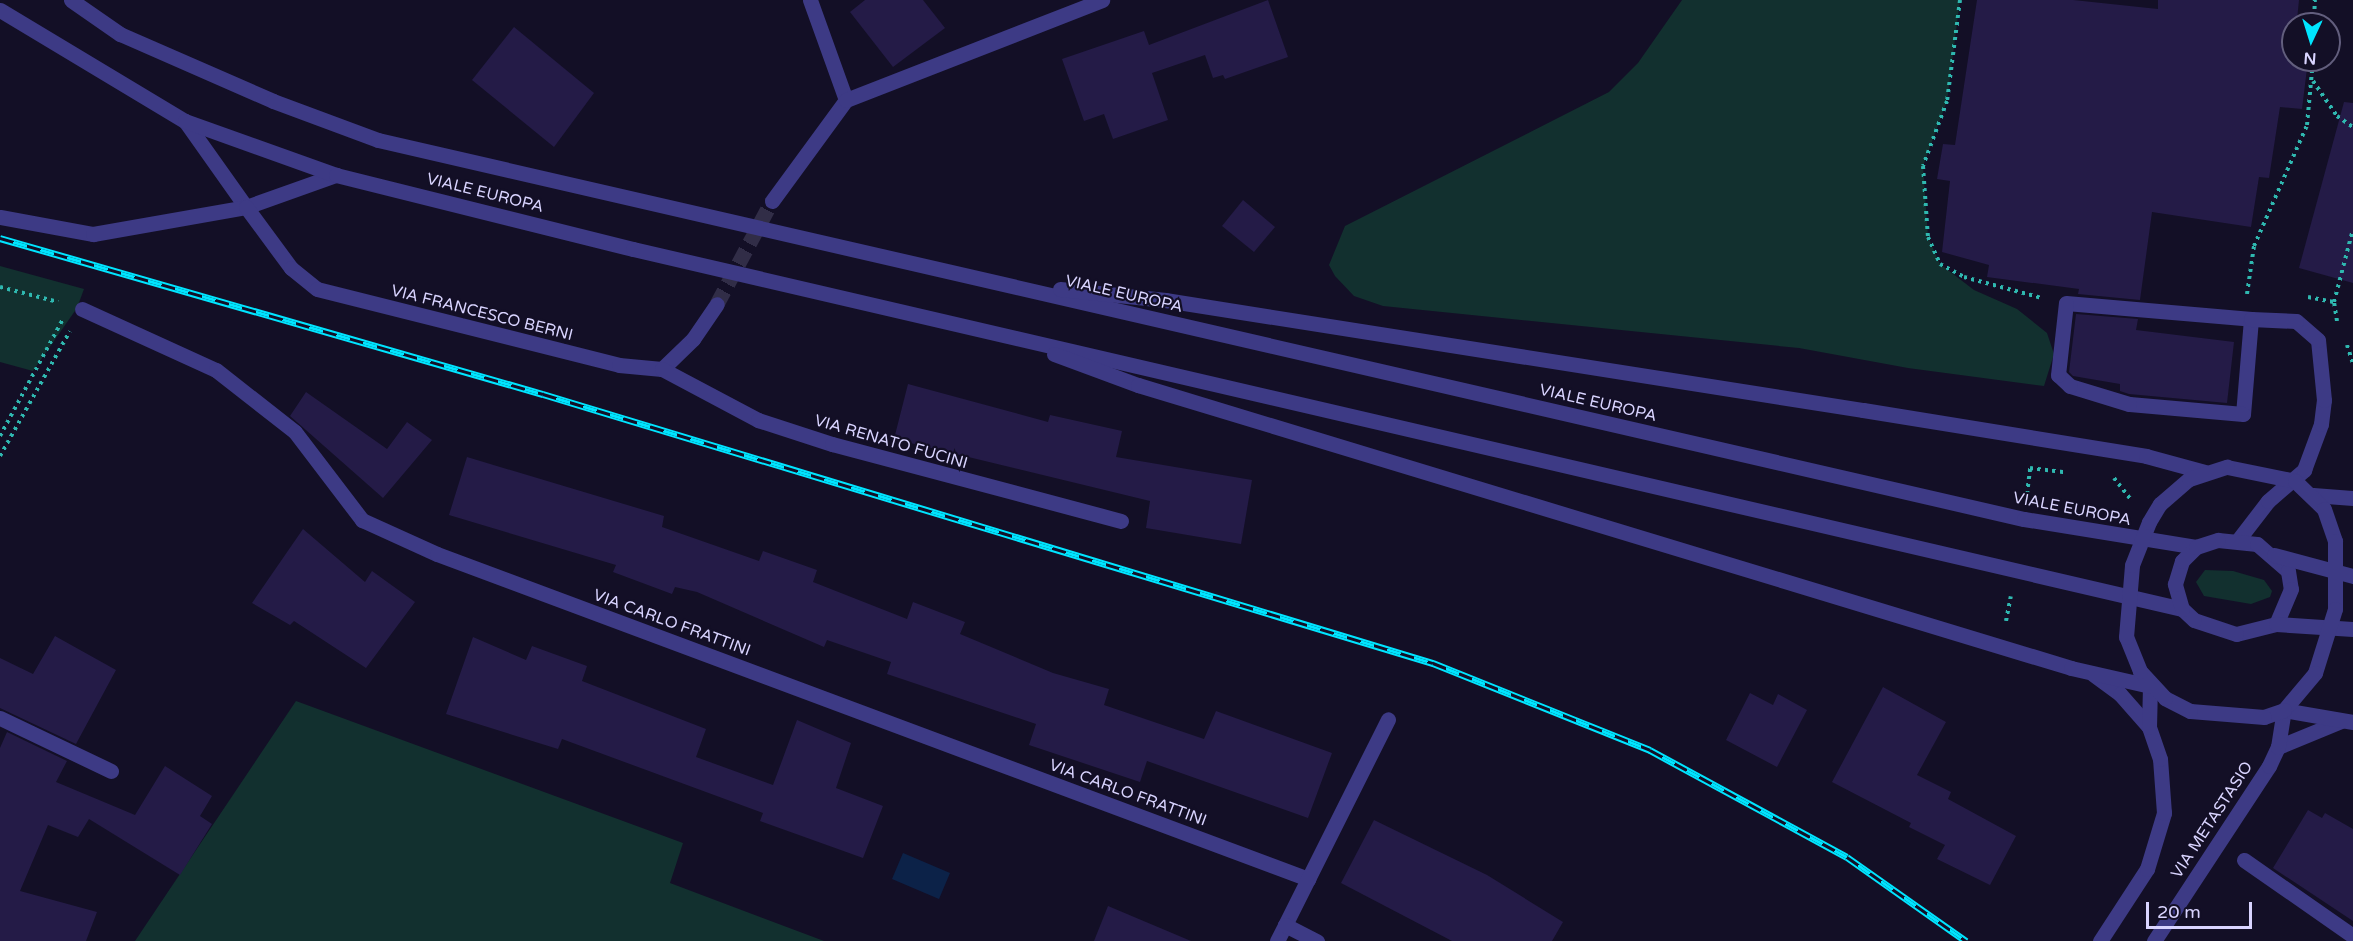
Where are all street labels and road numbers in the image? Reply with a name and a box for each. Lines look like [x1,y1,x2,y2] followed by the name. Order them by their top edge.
[425,169,545,217] street label: VIALE EUROPA
[1063,271,1185,317] street label: VIALE EUROPA
[389,281,575,345] street label: VIA FRANCESCO BERNI
[1537,380,1659,426] street label: VIALE EUROPA
[812,411,970,473] street label: VIA RENATO FUCINI
[2011,488,2133,530] street label: VIALE EUROPA
[591,586,753,660] street label: VIA CARLO FRATTINI
[1047,756,1209,830] street label: VIA CARLO FRATTINI
[2167,758,2257,882] street label: VIA METASTASIO

